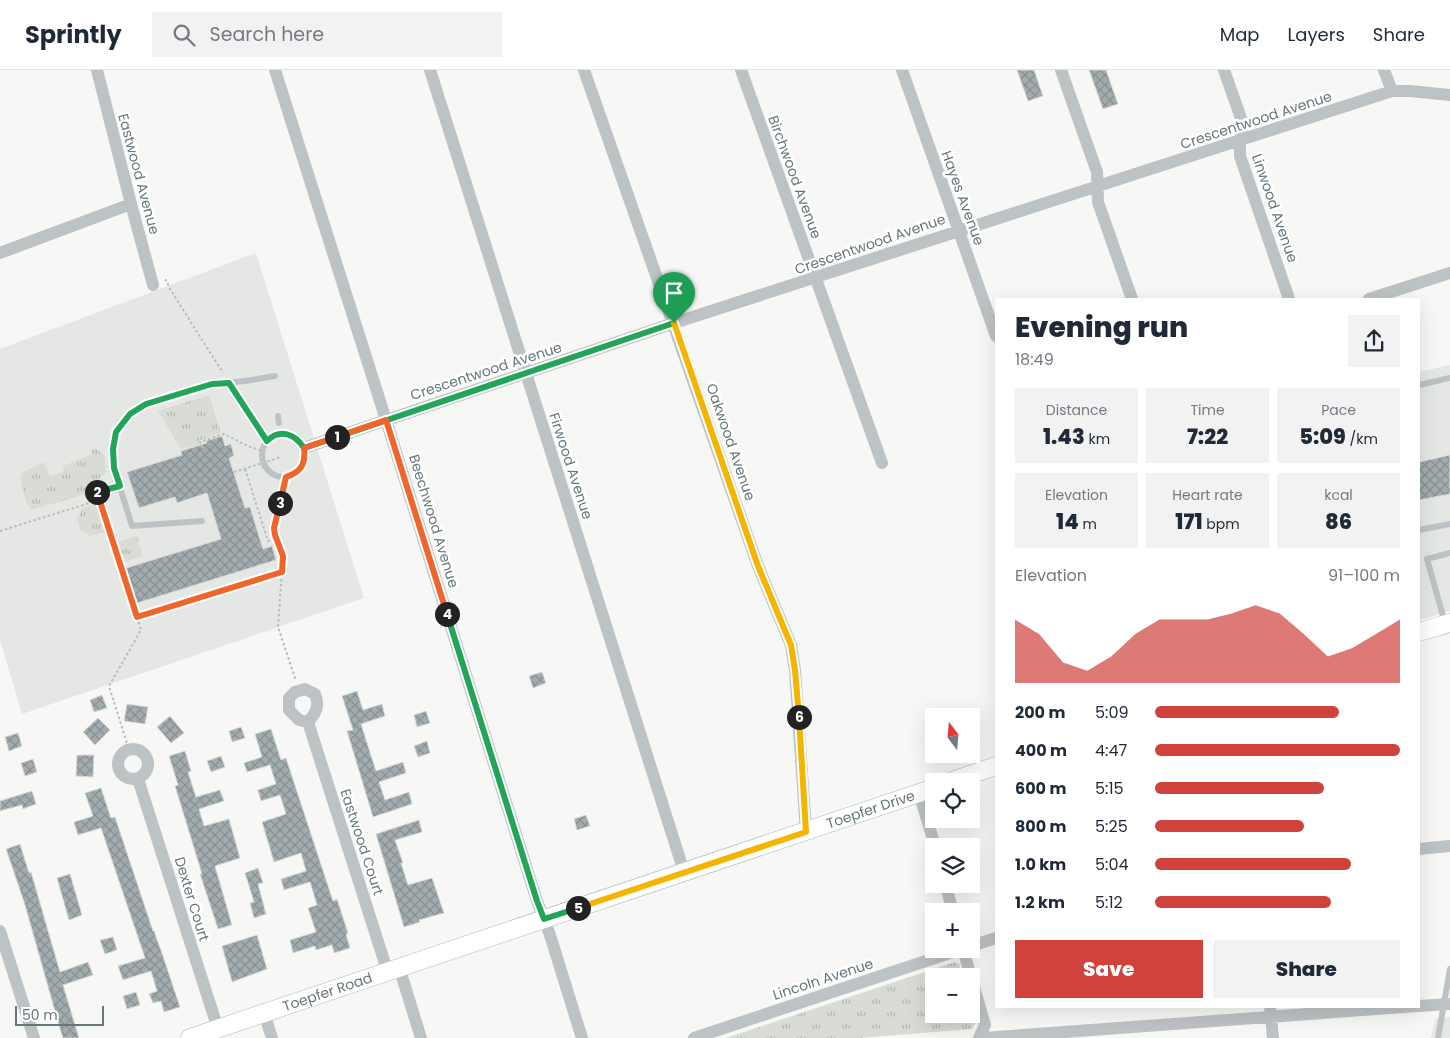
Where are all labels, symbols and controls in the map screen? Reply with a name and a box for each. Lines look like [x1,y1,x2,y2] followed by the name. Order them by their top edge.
[152,12,502,57] search box
[25,18,122,51] text: Sprintly
[170,21,198,49] icon: search
[210,21,324,48] text: Search here
[1220,22,1260,47] text: Map
[1288,22,1345,47] text: Layers
[1373,22,1425,47] text: Share
[1178,86,1335,154] street label: Crescentwood Avenue
[113,111,165,237] street label: Eastwood Avenue
[763,113,827,242] street label: Birchwood Avenue
[937,148,989,248] street label: Hayes Avenue
[1247,151,1303,265] street label: Linwood Avenue
[792,209,948,279] street label: Crescentwood Avenue
[653,272,695,323] pin
[660,279,688,307] icon: arrive
[1015,308,1188,347] text: Evening run
[1348,315,1400,367] button: share
[408,337,565,405] street label: Crescentwood Avenue
[1015,348,1054,371] text: 18:49
[702,381,761,504] street label: Oakwood Avenue
[1046,400,1107,420] text: Distance
[1190,400,1225,420] text: Time
[1321,400,1356,420] text: Pace
[544,410,598,522] street label: Firwood Avenue
[1043,422,1085,451] text: 1.43
[1187,422,1228,451] text: 7:22
[1299,422,1346,451] text: 5:09
[324,424,350,450] pin: 1
[335,427,340,447] text: 1
[1085,429,1110,449] text: km
[1346,429,1378,449] text: /km
[404,452,464,590] street label: Beechwood Avenue
[84,480,110,504] pin: 2
[94,482,102,502] text: 2
[1045,485,1108,505] text: Elevation
[1172,485,1243,505] text: Heart rate
[1324,485,1353,505] text: kcal
[268,490,292,516] pin: 3
[276,493,285,513] text: 3
[1056,507,1079,536] text: 14
[1175,507,1203,536] text: 171
[1325,507,1352,536] text: 86
[1079,514,1097,534] text: m
[1203,514,1240,534] text: bpm
[1015,564,1087,587] text: Elevation
[1328,564,1400,587] text: 91–100 m
[434,602,460,626] pin: 4
[443,604,452,624] text: 4
[1015,701,1065,724] text: 200 m
[1095,701,1129,724] text: 5:09
[786,704,812,730] pin: 6
[795,707,804,727] text: 6
[925,708,980,762] north arrow
[925,708,980,1023] map controls
[1015,739,1067,762] text: 400 m
[1095,739,1127,762] text: 4:47
[925,773,980,828] button: locate
[1015,777,1066,800] text: 600 m
[1095,777,1124,800] text: 5:15
[824,785,918,833] street label: Toepfer Drive
[335,786,389,898] street label: Eastwood Court
[1015,815,1067,838] text: 800 m
[1095,815,1128,838] text: 5:25
[925,838,980,893] button: layers
[1015,853,1066,876] text: 1.0 km
[1095,853,1129,876] text: 5:04
[170,854,214,944] street label: Dexter Court
[1015,891,1065,914] text: 1.2 km
[1095,891,1123,914] text: 5:12
[566,896,590,920] pin: 5
[574,898,583,918] text: 5
[925,903,980,958] button: +
[1015,940,1203,998] button: Save
[1213,940,1400,998] button: Share
[770,953,876,1005] street label: Lincoln Avenue
[280,967,375,1016] street label: Toepfer Road
[925,968,980,1023] button: −
[15,1003,104,1026] scale bar
[22,1005,58,1025] text: 50 m

